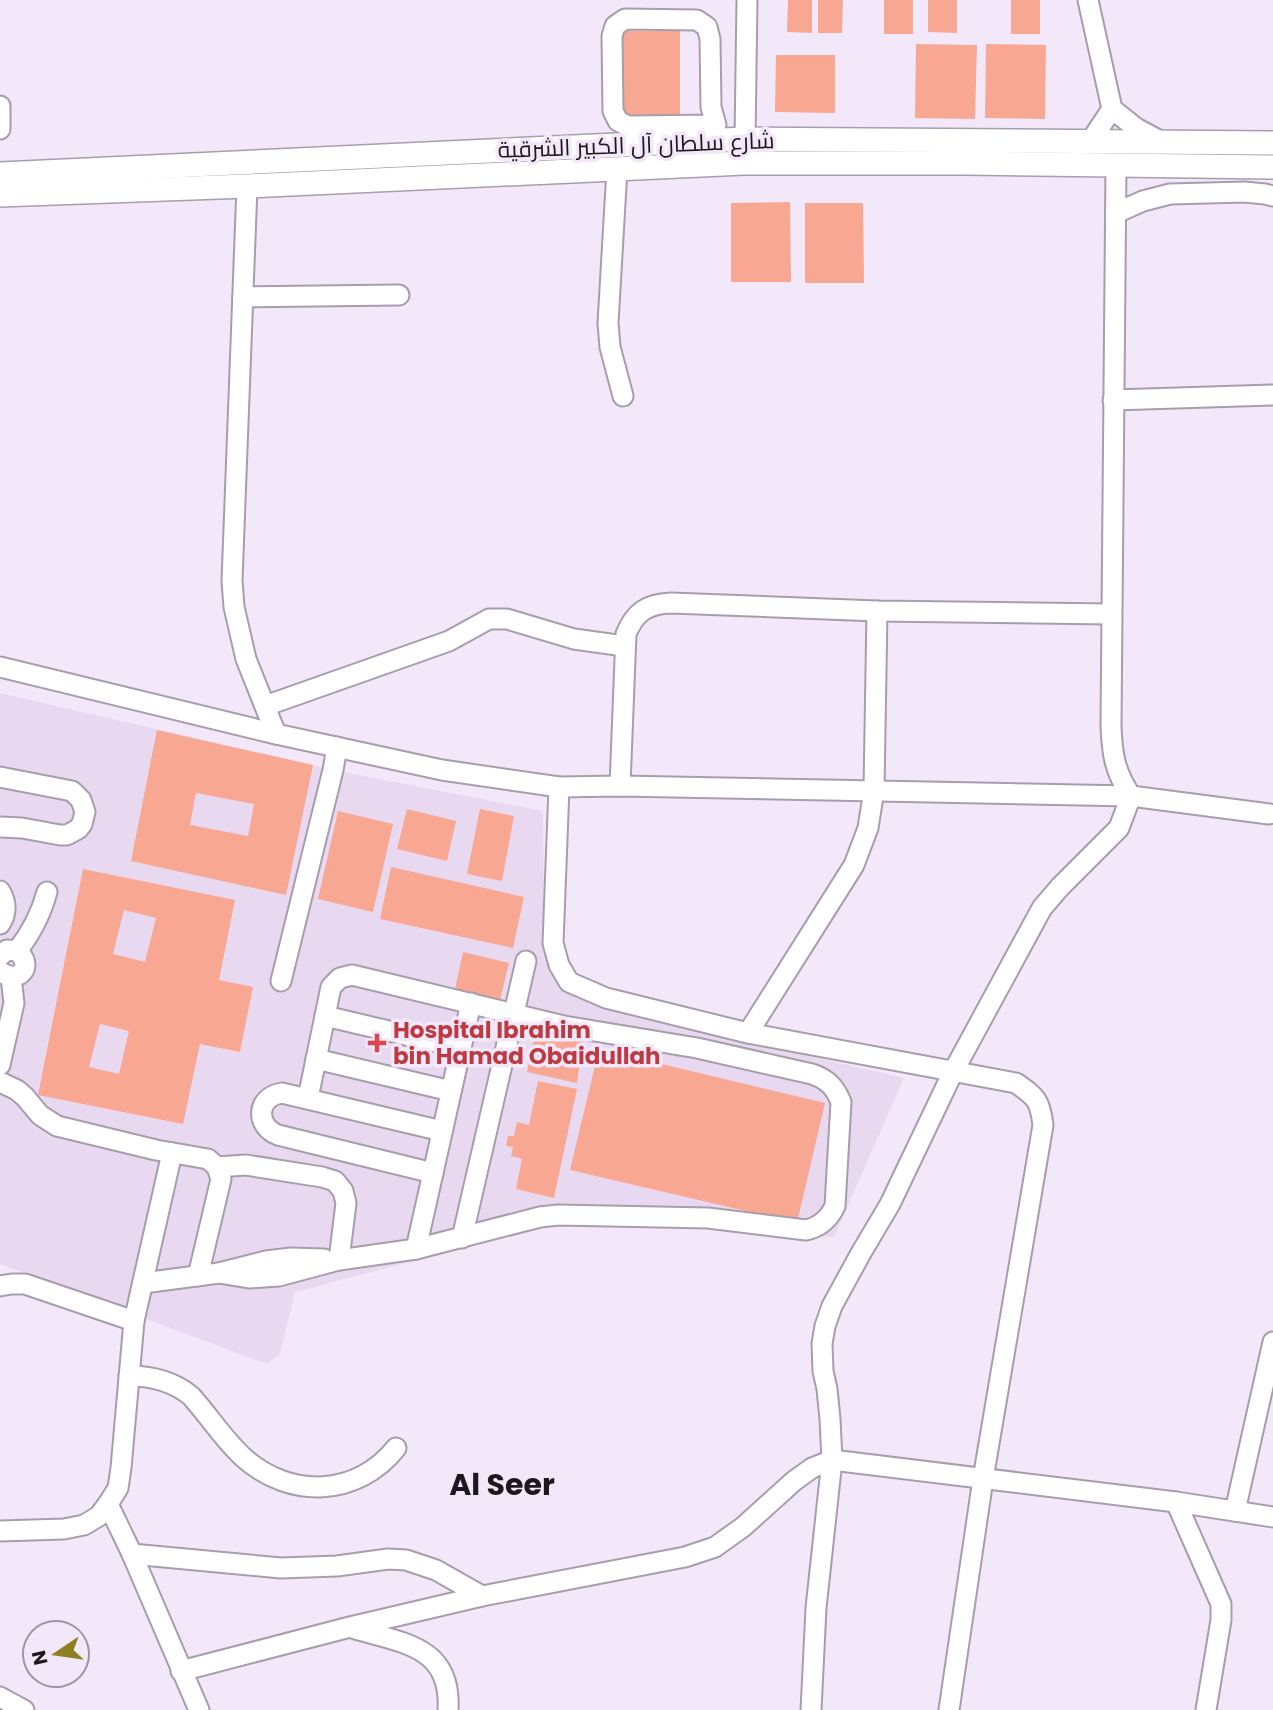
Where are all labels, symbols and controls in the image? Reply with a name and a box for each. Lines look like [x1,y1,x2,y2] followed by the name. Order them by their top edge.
[497,124,775,166] street label: شارع سلطان آل الكبير الشرقية
[393,1014,661,1072] place label: Hospital Ibrahim bin Hamad Obaidullah
[367,1033,387,1053] marker: Hospital Ibrahim bin Hamad Obaidullah
[449,1463,555,1506] district label: Al Seer
[21,1619,91,1689] north arrow
[25,1648,55,1668] text: N

